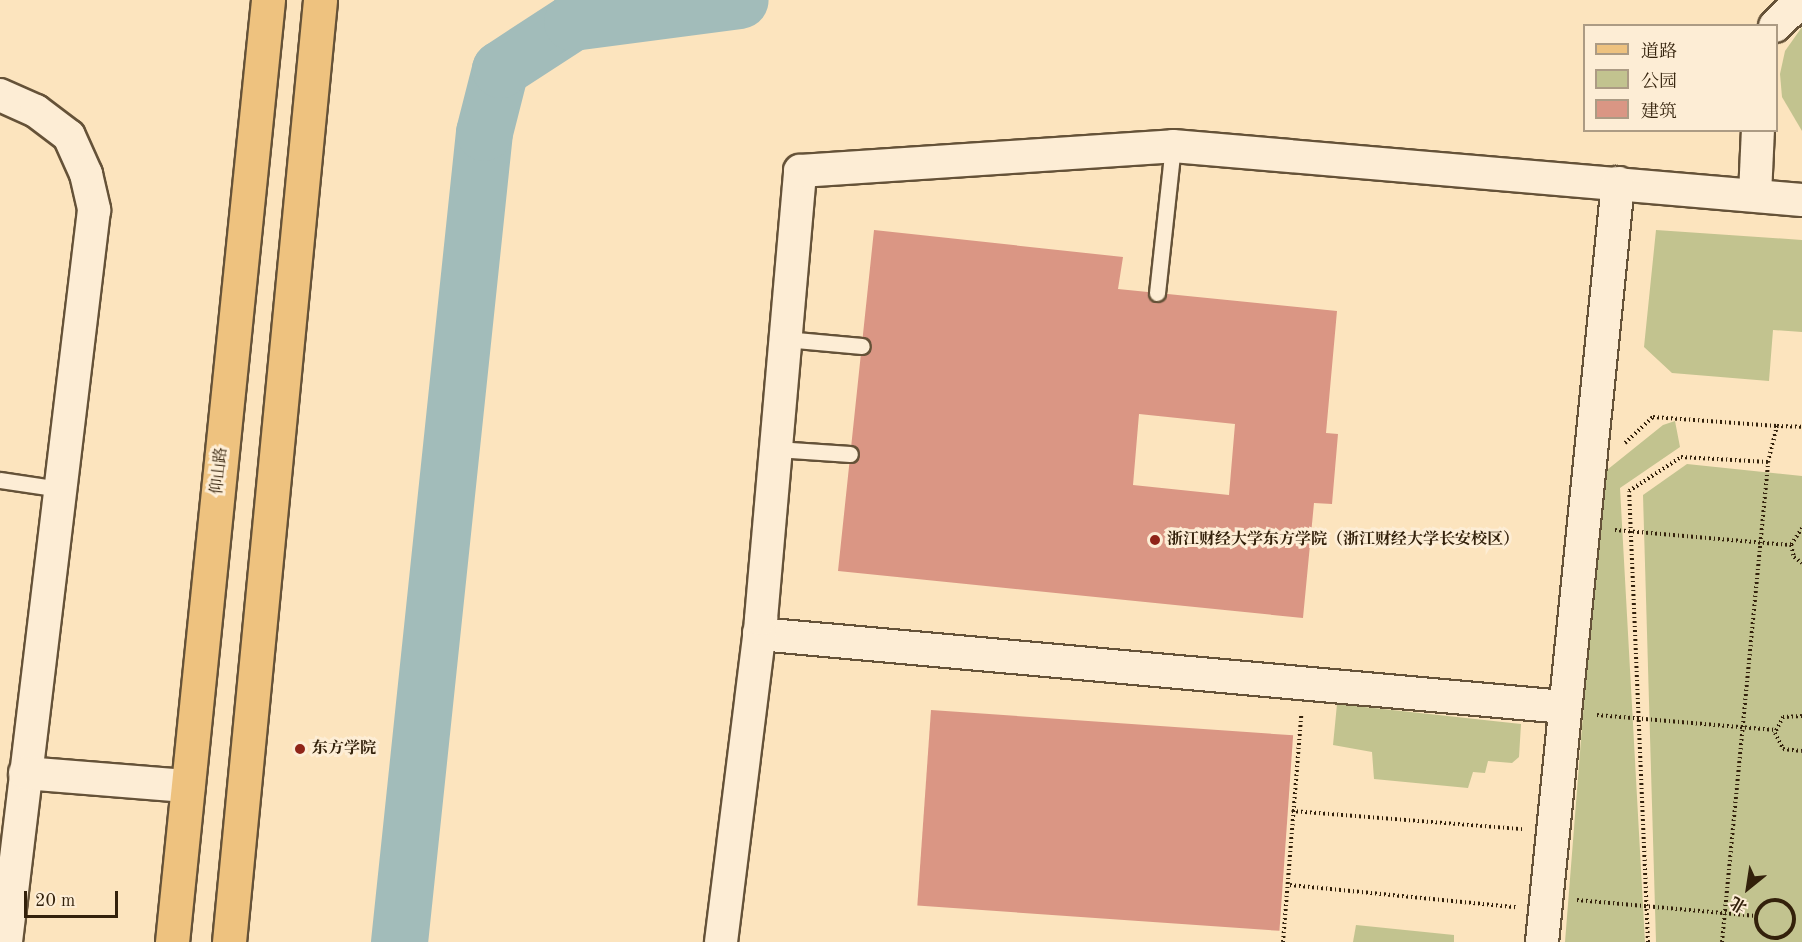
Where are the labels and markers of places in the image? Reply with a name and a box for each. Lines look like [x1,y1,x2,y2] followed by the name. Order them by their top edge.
[1167,530,1519,550] place label: 浙江财经大学东方学院（浙江财经大学长安校区）
[1148,533,1162,547] marker: 浙江财经大学东方学院（浙江财经大学长安校区）
[312,739,376,759] place label: 东方学院
[293,742,307,756] marker: 东方学院

